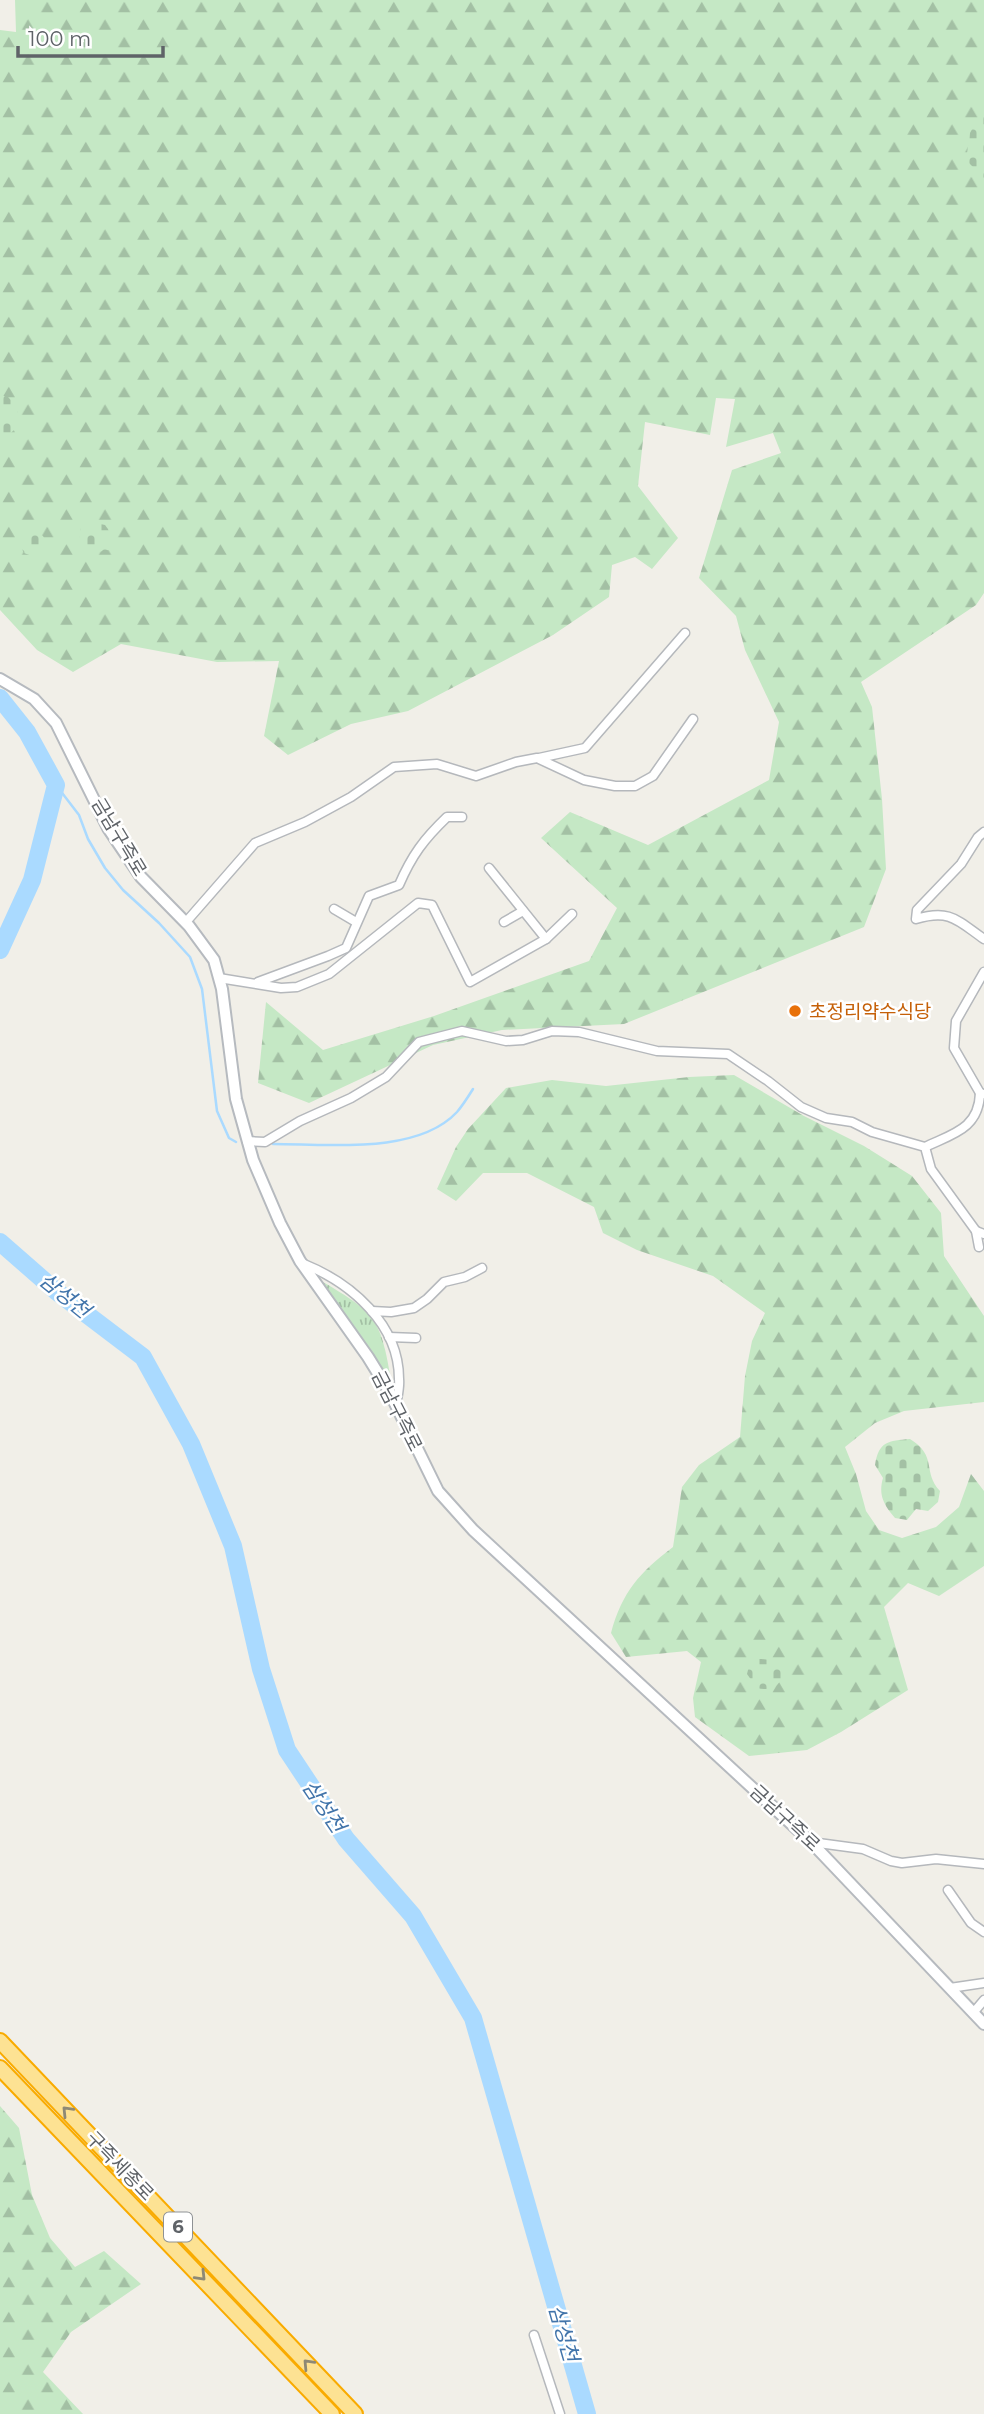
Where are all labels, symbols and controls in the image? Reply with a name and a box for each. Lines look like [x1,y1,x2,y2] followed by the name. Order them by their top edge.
[18,14,163,58] scale bar
[28,26,91,51] text: 100 m
[87,794,151,880] street label: 금남구즉로
[809,1000,931,1023] place label: 초정리약수식당
[787,1003,803,1019] marker: 초정리약수식당
[35,1267,97,1325] water label: 삼성천
[367,1367,427,1455] street label: 금남구즉로
[297,1775,352,1839] water label: 삼성천
[745,1780,825,1856] street label: 금남구즉로
[62,2106,75,2119] one-way arrow
[81,2127,159,2205] street label: 구즉세종로
[164,2213,192,2242] road number: 6
[192,2268,205,2281] one-way arrow
[544,2302,585,2367] water label: 삼성천
[304,2359,317,2372] one-way arrow

